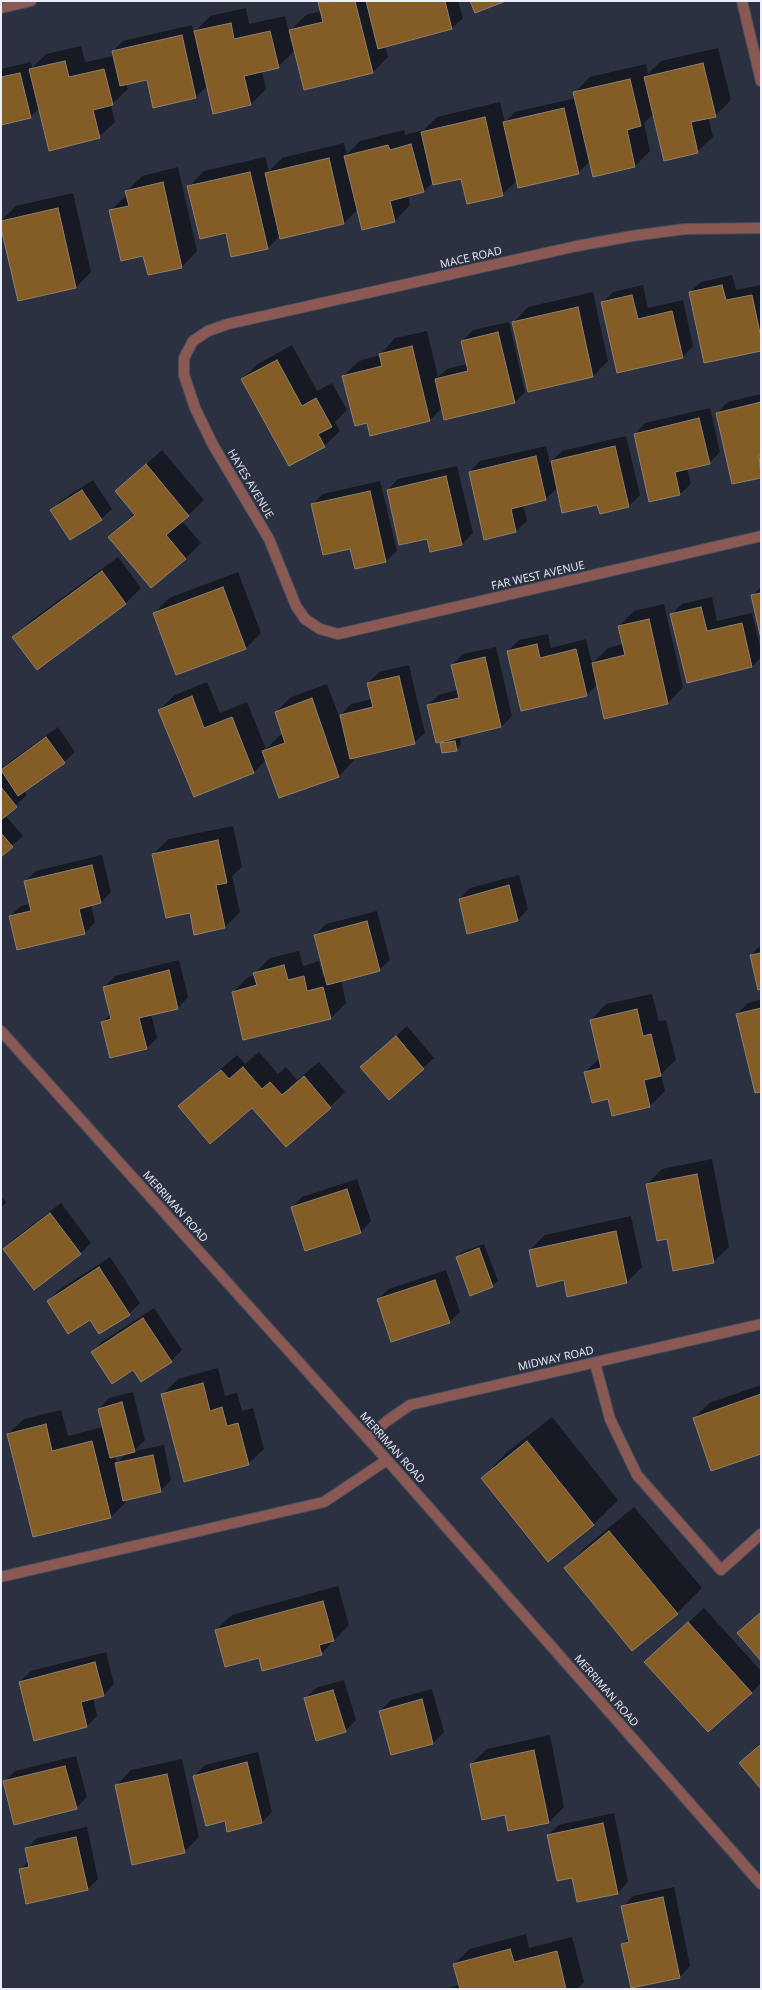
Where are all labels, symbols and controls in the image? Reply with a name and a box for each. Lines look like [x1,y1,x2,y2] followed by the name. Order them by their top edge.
[439,244,503,272] street label: MACE ROAD
[224,447,276,521] street label: HAYES AVENUE
[490,559,586,593] street label: FAR WEST AVENUE
[140,1169,210,1245] street label: MERRIMAN ROAD
[517,1344,595,1374] street label: MIDWAY ROAD
[357,1410,427,1486] street label: MERRIMAN ROAD
[571,1652,641,1730] street label: MERRIMAN ROAD

